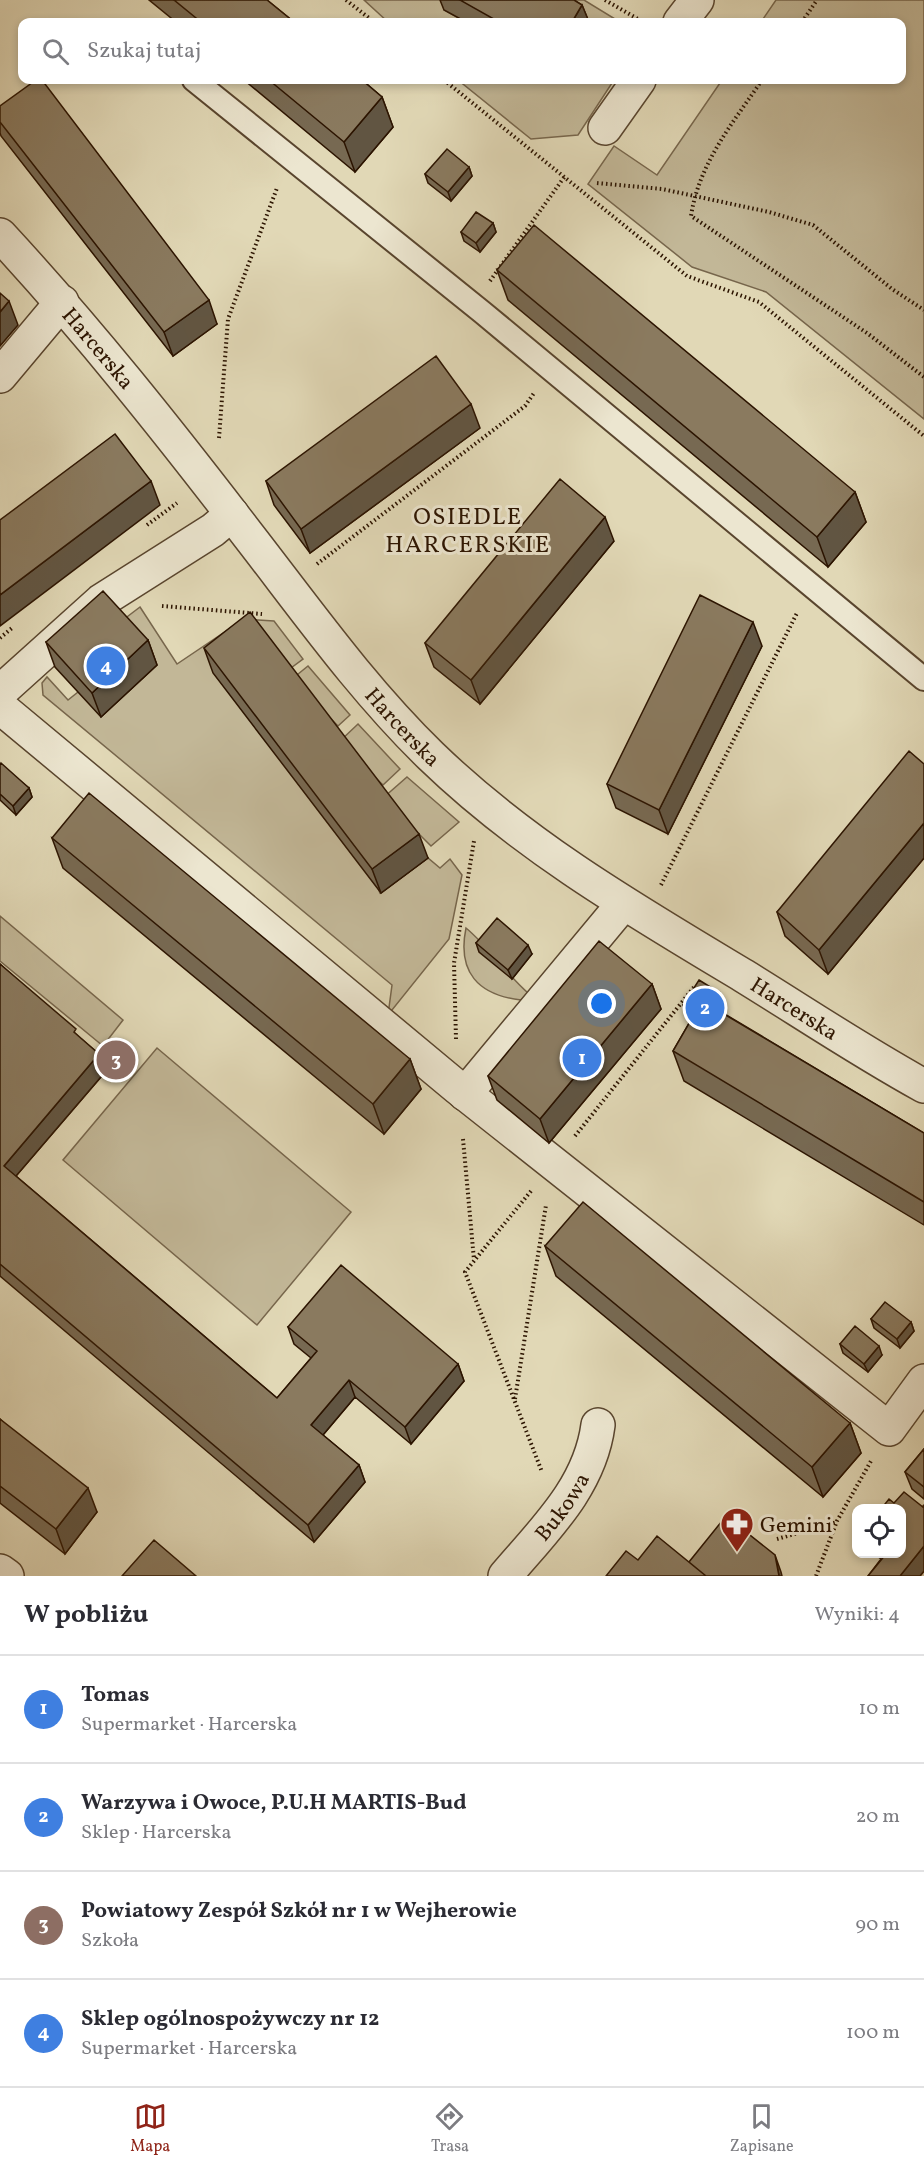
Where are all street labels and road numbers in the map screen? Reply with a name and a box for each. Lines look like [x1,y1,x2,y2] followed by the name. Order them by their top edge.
[53,302,140,397] street label: Harcerska
[356,682,446,775] street label: Harcerska
[744,971,843,1049] street label: Harcerska
[529,1468,599,1549] street label: Bukowa

